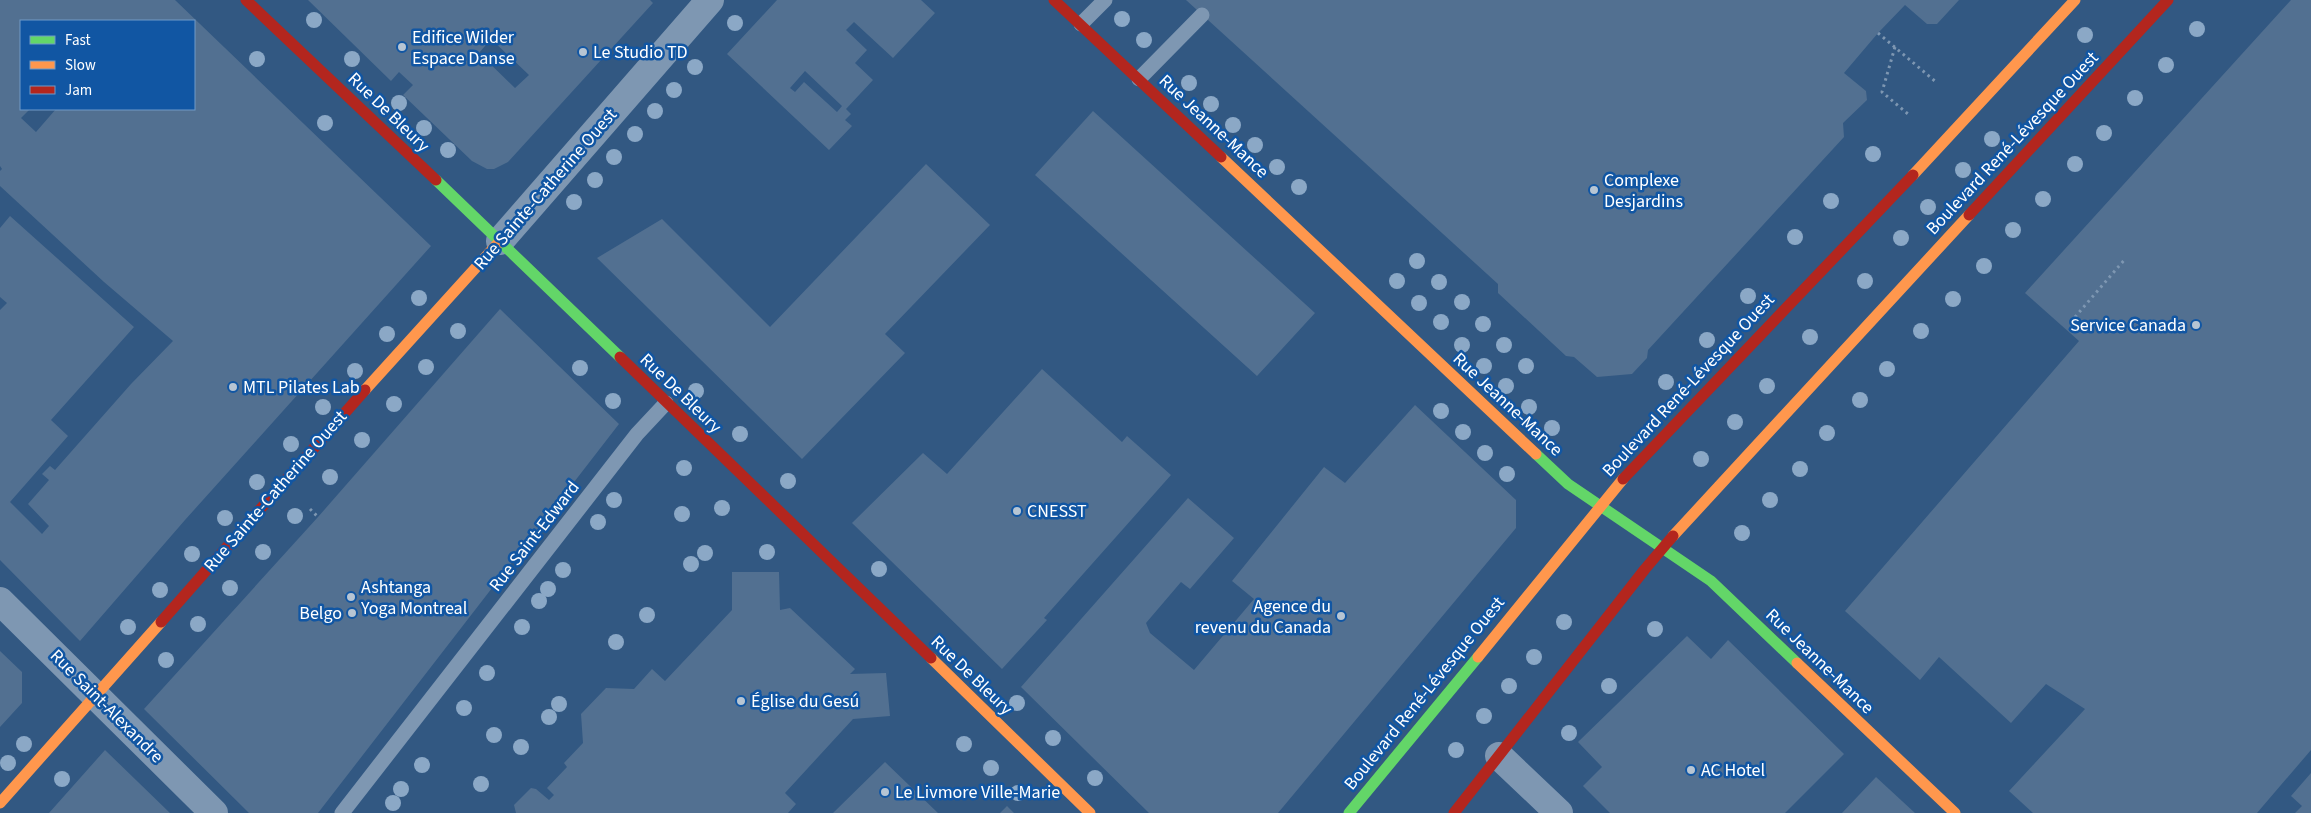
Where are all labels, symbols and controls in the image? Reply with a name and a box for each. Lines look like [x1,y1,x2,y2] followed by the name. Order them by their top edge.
[20,20,195,110] legend
[412,25,515,71] place label: Edifice Wilder Espace Danse
[65,30,91,51] text: Fast
[593,40,688,65] place label: Le Studio TD
[396,41,408,53] marker: Edifice Wilder Espace Danse
[577,46,589,58] marker: Le Studio TD
[1920,46,2104,241] street label: Boulevard René-Lévesque Ouest
[65,55,96,76] text: Slow
[342,67,436,158] street label: Rue De Bleury
[1153,69,1274,184] street label: Rue Jeanne-Mance
[65,80,92,101] text: Jam
[468,103,623,276] street label: Rue Sainte-Catherine Ouest
[1604,168,1683,214] place label: Complexe Desjardins
[1588,184,1600,196] marker: Complexe Desjardins
[1596,288,1780,483] street label: Boulevard René-Lévesque Ouest
[2070,313,2186,338] place label: Service Canada
[2190,319,2202,331] marker: Service Canada
[1447,347,1568,462] street label: Rue Jeanne-Mance
[634,348,728,439] street label: Rue De Bleury
[243,375,360,400] place label: MTL Pilates Lab
[227,381,239,393] marker: MTL Pilates Lab
[198,405,353,578] street label: Rue Sainte-Catherine Ouest
[483,476,585,597] street label: Rue Saint-Edward
[1027,499,1087,524] place label: CNESST
[1011,505,1023,517] marker: CNESST
[360,575,467,621] place label: Ashtanga Yoga Montreal
[345,591,357,603] marker: Ashtanga Yoga Montreal
[1338,591,1510,795] street label: Boulevard René-Lévesque Ouest
[1195,594,1331,640] place label: Agence du revenu du Canada
[299,601,342,626] place label: Belgo
[1760,603,1879,720] street label: Rue Jeanne-Mance
[346,607,358,619] marker: Belgo
[1335,610,1347,622] marker: Agence du revenu du Canada
[925,630,1019,721] street label: Rue De Bleury
[44,644,169,769] street label: Rue Saint-Alexandre
[751,689,859,714] place label: Église du Gesú
[735,695,747,707] marker: Église du Gesú
[1701,758,1765,783] place label: AC Hotel
[1685,764,1697,776] marker: AC Hotel
[895,780,1060,805] place label: Le Livmore Ville-Marie
[879,786,891,798] marker: Le Livmore Ville-Marie

